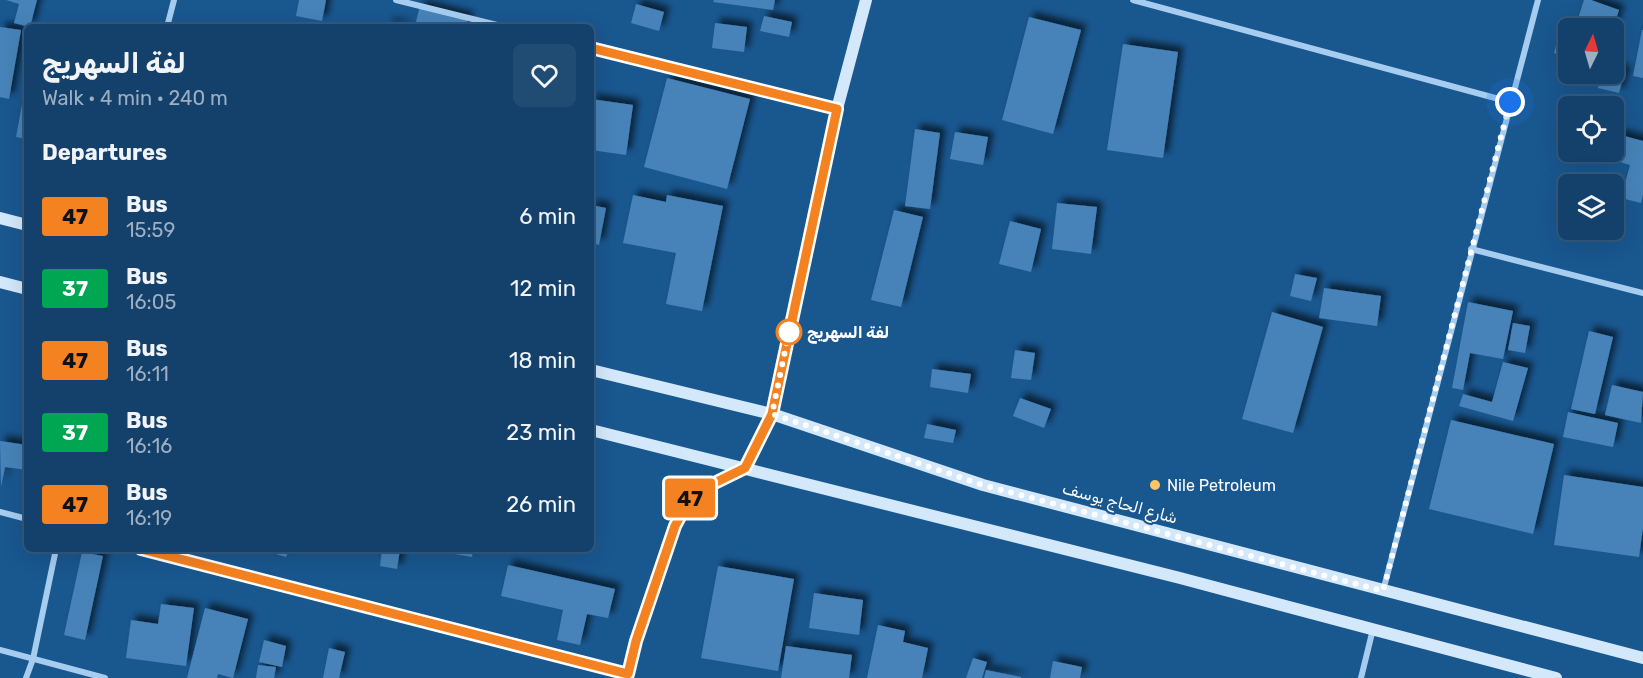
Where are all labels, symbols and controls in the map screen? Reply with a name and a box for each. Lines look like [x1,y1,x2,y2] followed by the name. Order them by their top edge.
[1558,18,1624,84] north arrow
[1558,18,1624,240] map controls
[513,44,576,107] button: heart
[42,47,186,80] text: لفة السهريج
[42,86,228,110] text: Walk · 4 min · 240 m
[1495,87,1525,117] your location
[1558,96,1624,162] button: locate
[42,139,167,166] text: Departures
[1558,174,1624,240] button: layers
[126,191,168,218] text: Bus
[519,203,576,230] text: 6 min
[62,204,88,229] text: 47
[126,218,175,242] text: 15:59
[126,263,168,290] text: Bus
[510,275,576,302] text: 12 min
[62,276,88,301] text: 37
[126,290,176,314] text: 16:05
[776,319,802,345] marker: لفة السهريج
[807,323,889,344] place label: لفة السهريج
[126,335,168,362] text: Bus
[509,347,576,374] text: 18 min
[62,348,88,373] text: 47
[126,362,169,386] text: 16:11
[126,407,168,434] text: Bus
[506,419,576,446] text: 23 min
[62,420,88,445] text: 37
[126,434,172,458] text: 16:16
[1167,476,1276,495] place label: Nile Petroleum
[663,478,717,518] line badge: 47
[1060,478,1180,529] street label: شارع الحاج يوسف
[1148,478,1162,492] marker: Nile Petroleum
[126,479,168,506] text: Bus
[677,486,703,511] text: 47
[506,491,576,518] text: 26 min
[62,492,88,517] text: 47
[126,506,172,530] text: 16:19

